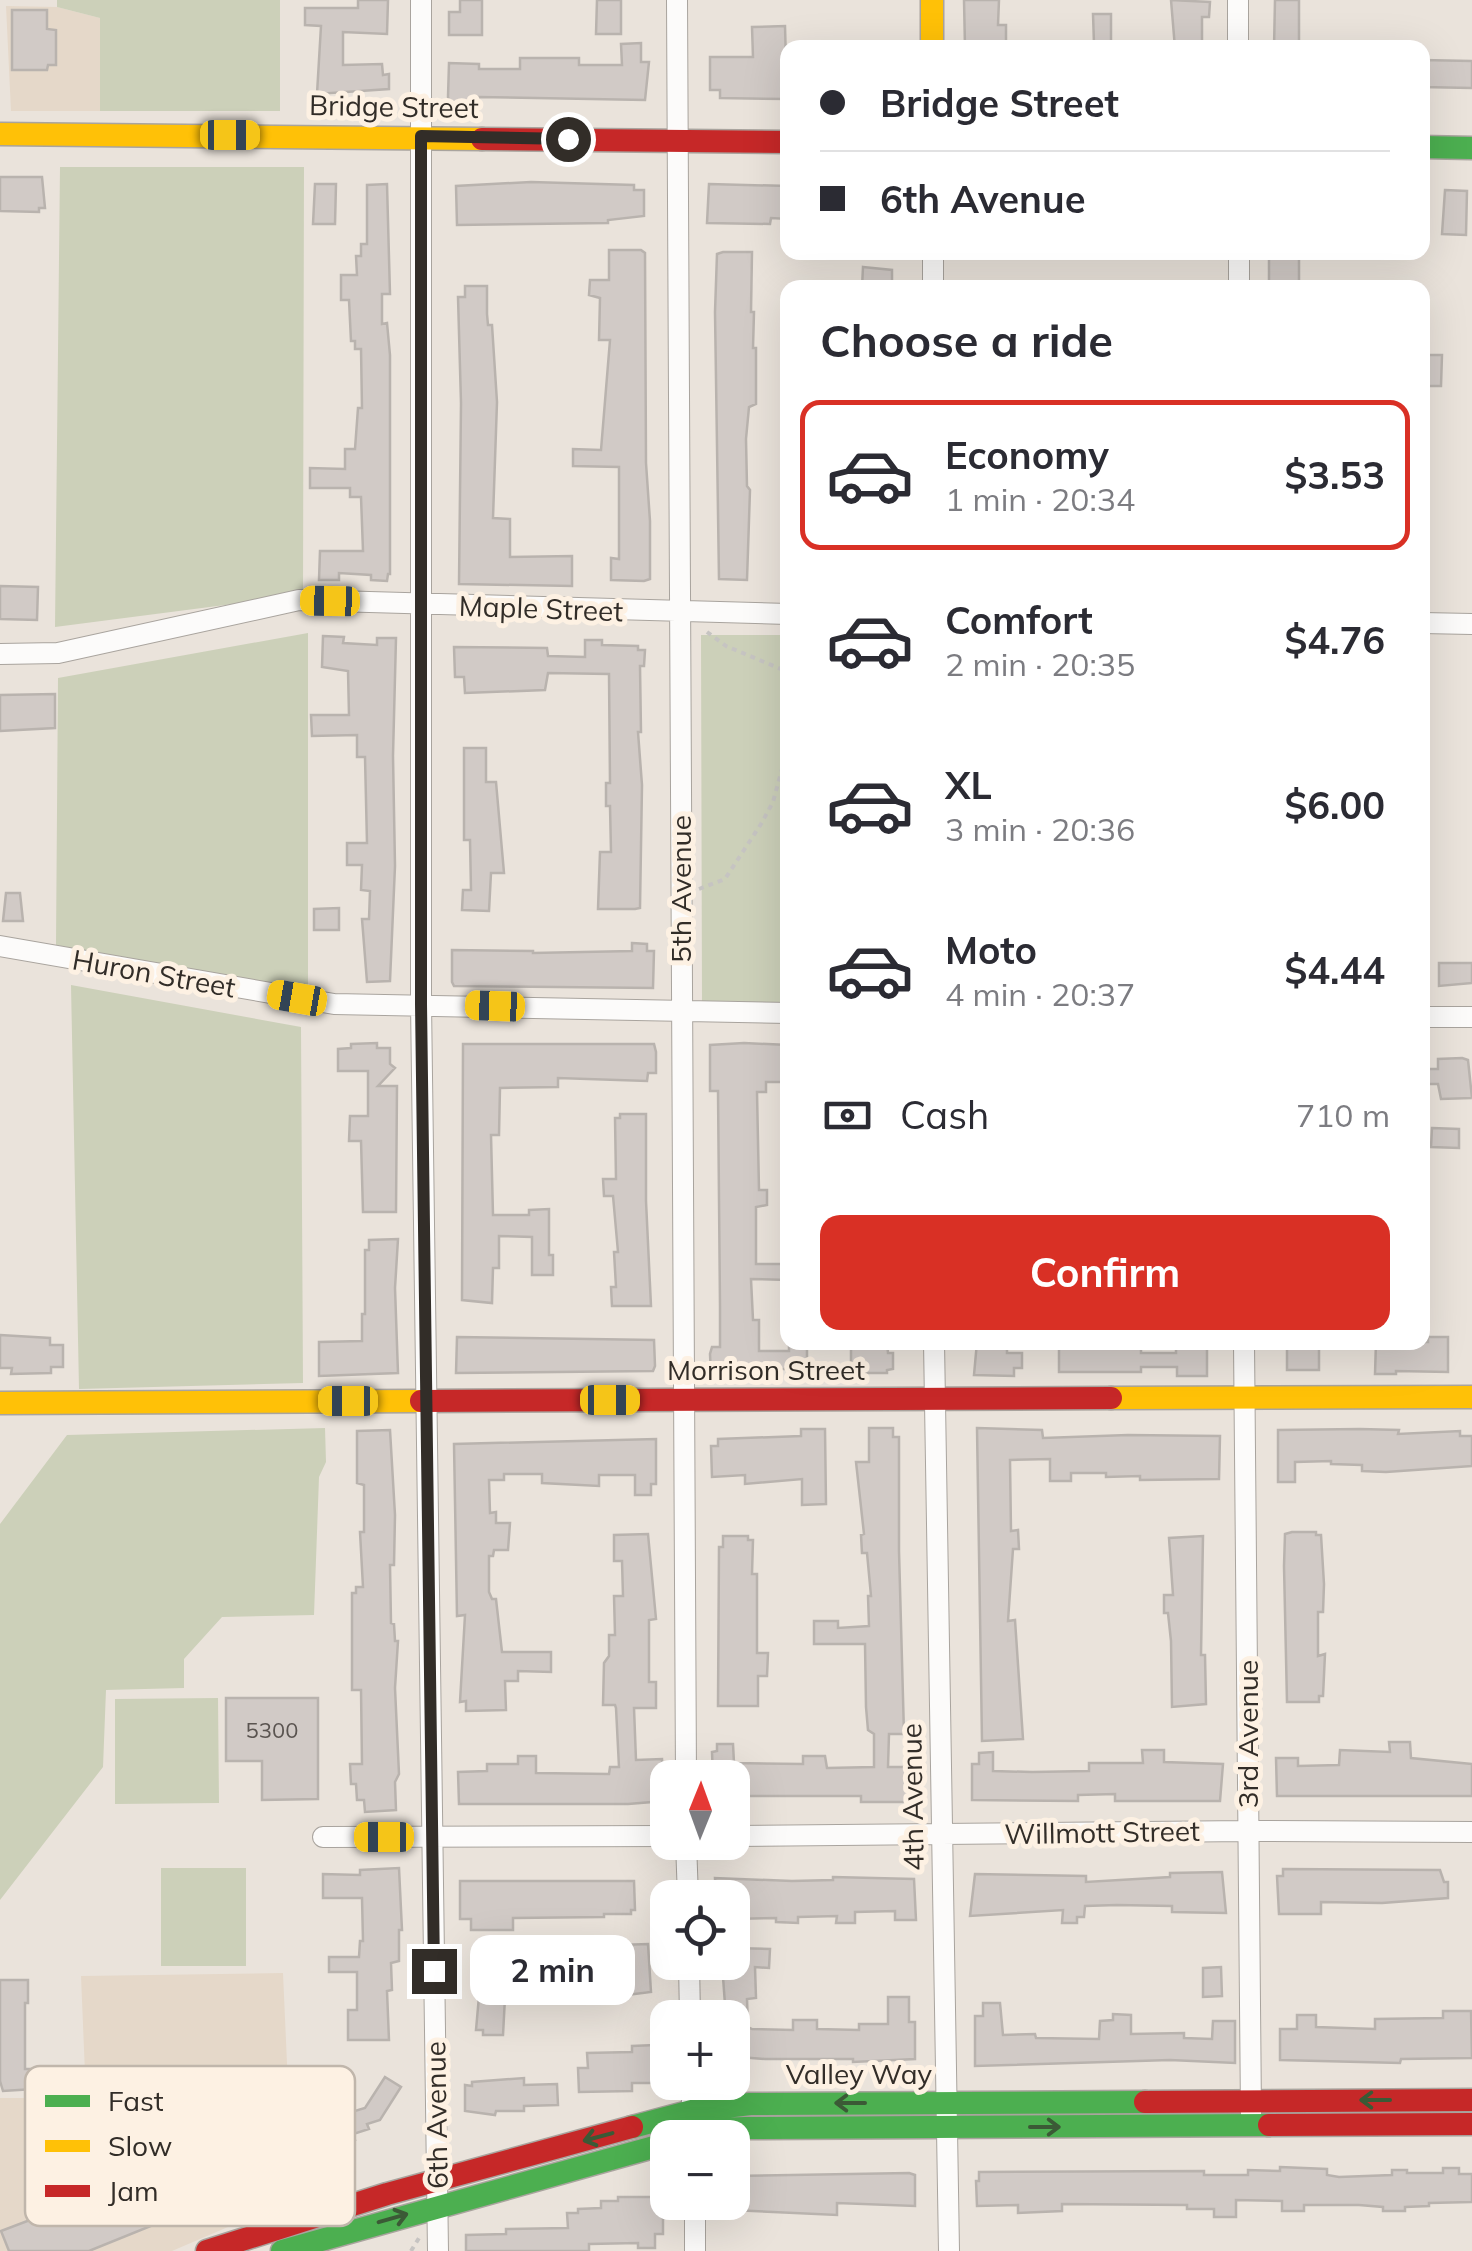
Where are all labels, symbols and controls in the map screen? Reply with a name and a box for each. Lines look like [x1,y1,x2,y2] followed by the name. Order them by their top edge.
[880,79,1119,127] text: Bridge Street
[309,87,479,125] street label: Bridge Street
[546,117,591,162] route start
[200,120,260,150] car
[880,175,1085,223] text: 6th Avenue
[820,312,1113,368] text: Choose a ride
[825,430,915,520] icon: car
[945,431,1109,479] text: Economy
[1284,451,1385,499] text: $3.53
[945,479,1135,519] text: 1 min · 20:34
[300,585,360,617] car
[458,588,624,628] street label: Maple Street
[825,595,915,685] icon: car
[945,596,1093,644] text: Comfort
[1284,616,1385,664] text: $4.76
[945,644,1135,684] text: 2 min · 20:35
[825,760,915,850] icon: car
[945,761,992,809] text: XL
[1284,781,1385,829] text: $6.00
[945,809,1135,849] text: 3 min · 20:36
[663,815,698,963] street label: 5th Avenue
[825,925,915,1015] icon: car
[945,926,1037,974] text: Moto
[70,941,238,1005] street label: Huron Street
[1284,946,1385,994] text: $4.44
[945,974,1135,1014] text: 4 min · 20:37
[265,978,329,1018] car
[464,990,526,1022] car
[820,1088,875,1143] icon: cash
[900,1091,989,1139] text: Cash
[1296,1095,1390,1135] text: 710 m
[820,1215,1390,1330] button: Confirm
[667,1352,865,1387] street label: Morrison Street
[580,1385,640,1415] car
[318,1386,378,1416] car
[1230,1660,1265,1808] street label: 3rd Avenue
[246,1716,298,1744] house number: 5300
[893,1723,931,1871] street label: 4th Avenue
[650,1760,750,1860] north arrow
[650,1760,750,2220] map controls
[1004,1813,1200,1851] street label: Willmott Street
[354,1822,414,1852] car
[650,1880,750,1980] button: locate
[469,1936,634,2006] callout: 2 min
[412,1949,457,1994] route end
[510,1950,595,1990] text: 2 min
[650,2000,750,2100] button: +
[417,2041,455,2189] street label: 6th Avenue
[786,2056,932,2091] street label: Valley Way
[25,2066,355,2226] legend
[108,2083,164,2118] text: Fast
[1359,2090,1392,2110] one-way arrow
[834,2094,866,2112] one-way arrow
[1028,2118,1060,2136] one-way arrow
[650,2120,750,2220] button: −
[108,2128,172,2163] text: Slow
[583,2128,614,2147] one-way arrow
[108,2173,159,2208] text: Jam
[377,2208,408,2226] one-way arrow

